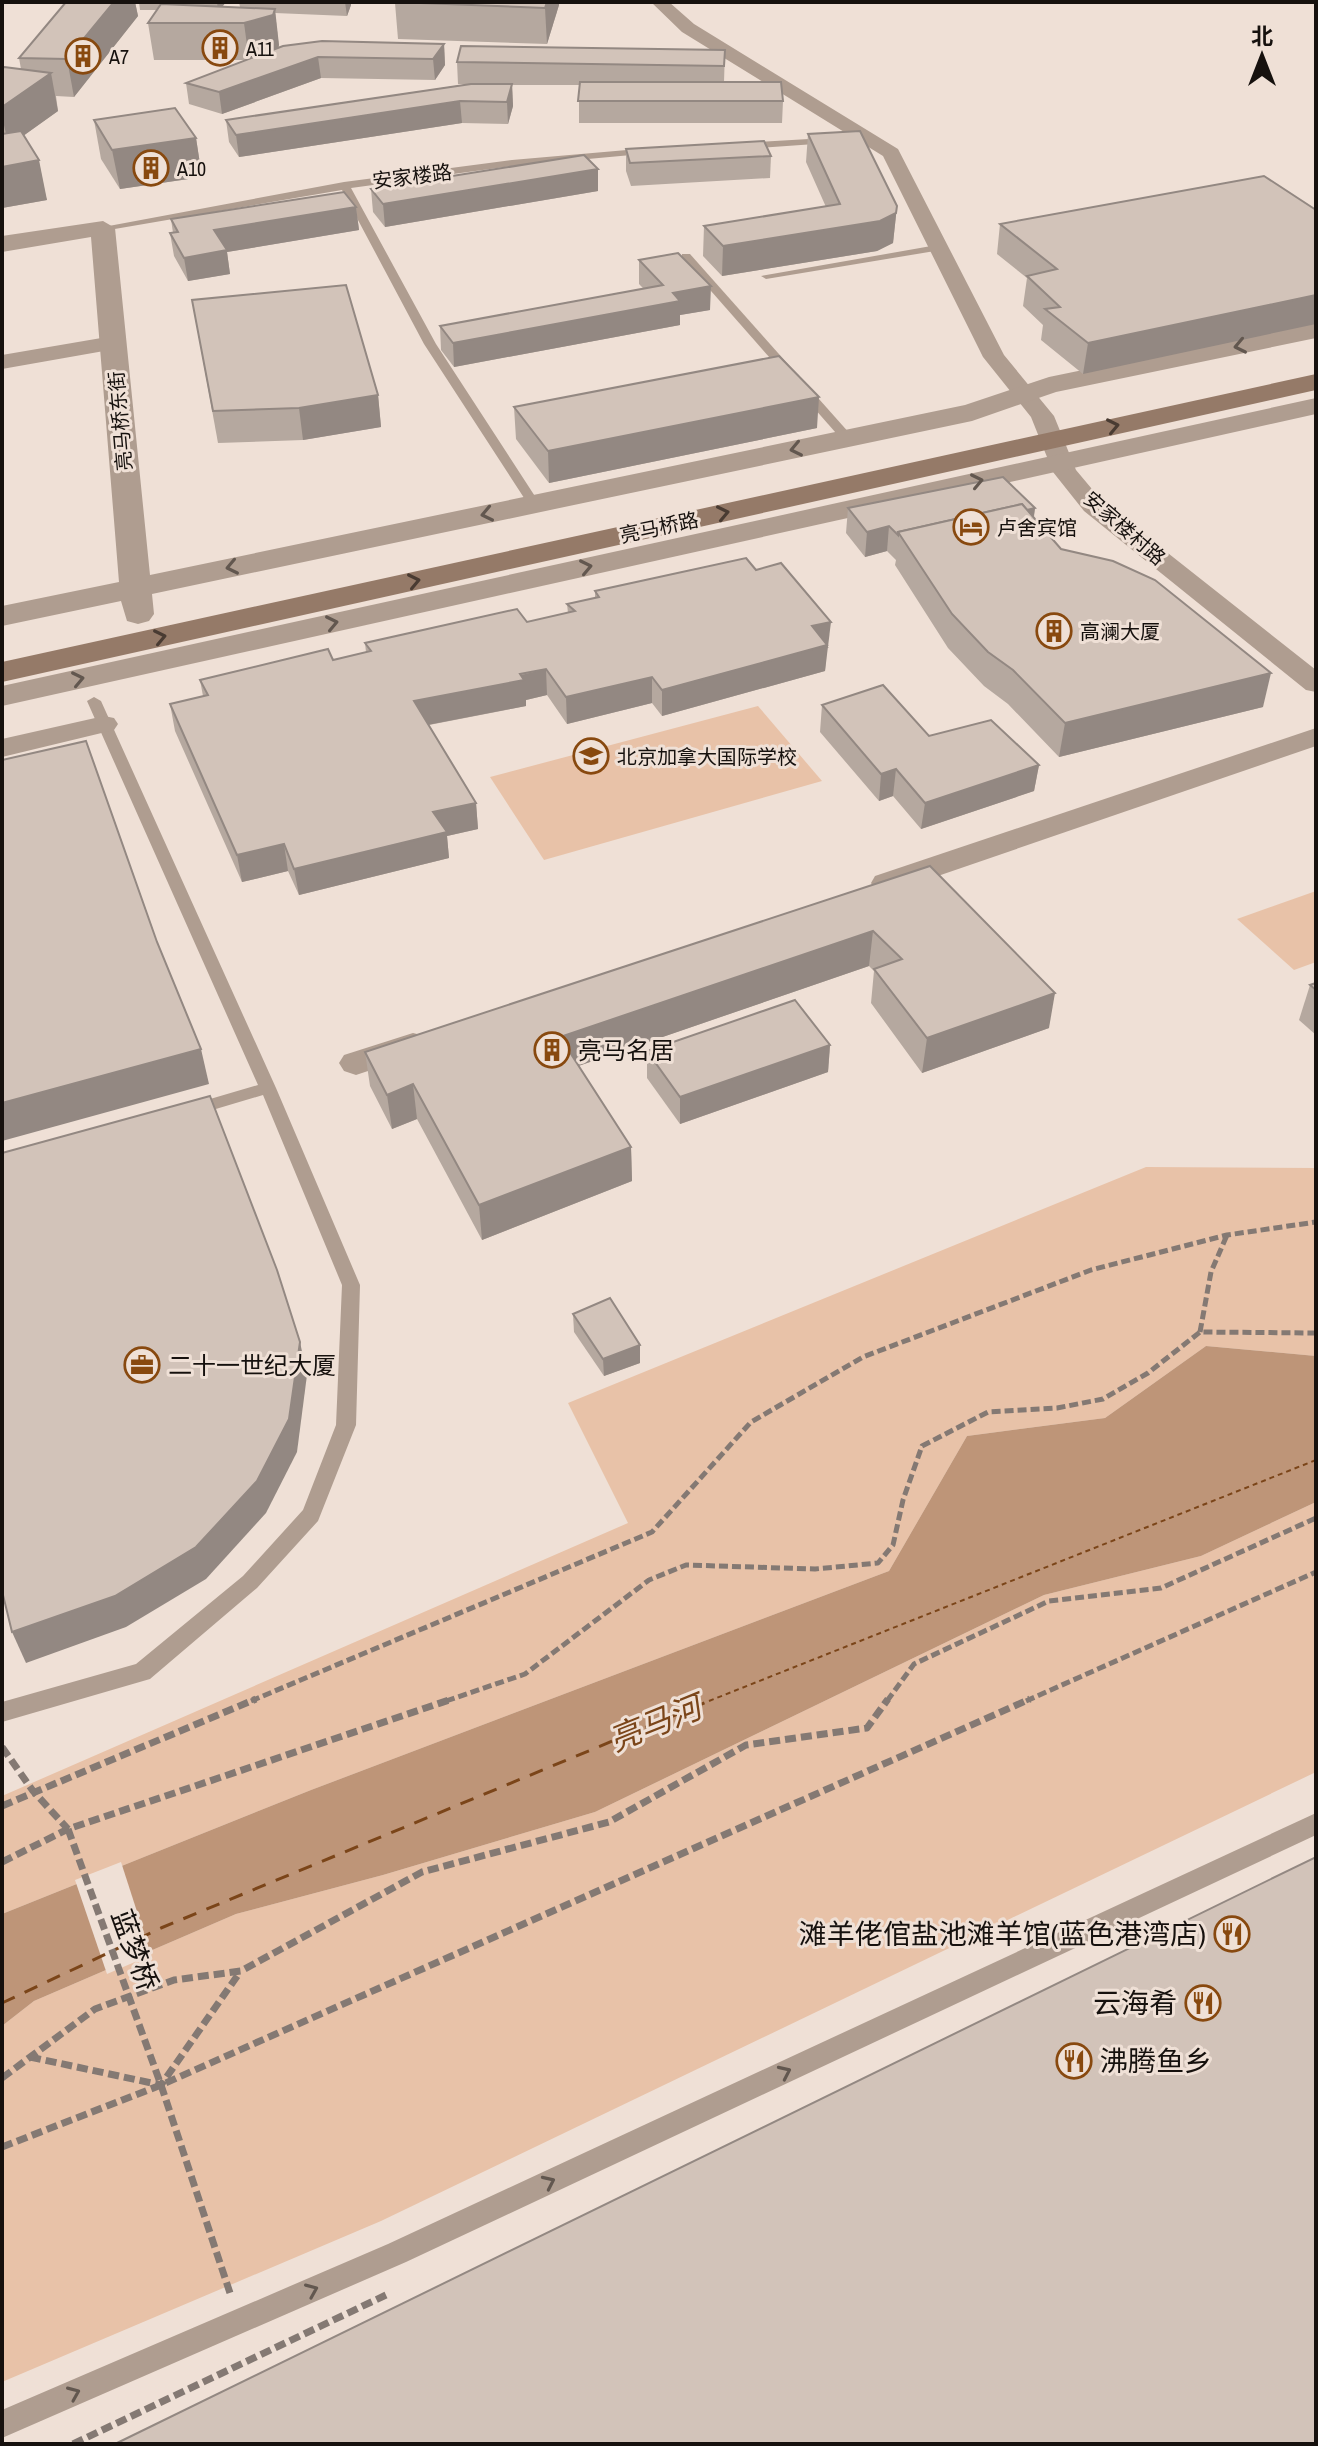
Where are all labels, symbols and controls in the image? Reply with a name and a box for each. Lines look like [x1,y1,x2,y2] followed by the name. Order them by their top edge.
[1222,16,1302,96] north arrow
[1251,21,1273,51] text: 北
[201,29,239,67] building icon: A11
[245,35,274,62] place label: A11
[64,37,102,75] building icon: A7
[108,43,129,70] place label: A7
[132,149,170,187] building icon: A10
[176,155,206,182] place label: A10
[371,158,453,194] street label: 安家楼路
[1233,337,1247,354] one-way arrow
[102,370,138,472] street label: 亮马桥东街
[1106,418,1119,435] one-way arrow
[790,440,803,457] one-way arrow
[969,473,983,490] one-way arrow
[1078,485,1172,571] street label: 安家楼村路
[480,505,494,522] one-way arrow
[617,505,701,549] street label: 亮马桥路
[715,505,729,522] one-way arrow
[952,508,990,546] hotel icon: 卢舍宾馆
[997,514,1077,541] place label: 卢舍宾馆
[226,558,240,575] one-way arrow
[579,559,592,576] one-way arrow
[407,573,420,590] one-way arrow
[1035,612,1073,650] building icon: 高澜大厦
[325,615,338,632] one-way arrow
[1080,618,1160,645] place label: 高澜大厦
[153,629,167,646] one-way arrow
[71,671,85,688] one-way arrow
[572,737,610,775] school or university icon: 北京加拿大国际学校
[617,743,797,770] place label: 北京加拿大国际学校
[533,1031,571,1069] building icon: 亮马名居
[578,1034,674,1066] place label: 亮马名居
[123,1346,161,1384] office icon: 二十一世纪大厦
[168,1349,336,1381] place label: 二十一世纪大厦
[602,1683,713,1761] water label: 亮马河
[103,1904,167,1996] street label: 蓝梦桥
[799,1915,1206,1953] place label: 滩羊佬倌盐池滩羊馆(蓝色港湾店)
[1213,1915,1251,1953] restaurant icon: 滩羊佬倌盐池滩羊馆(蓝色港湾店)
[1093,1984,1177,2022] place label: 云海肴
[1184,1984,1222,2022] restaurant icon: 云海肴
[1055,2042,1093,2080] restaurant icon: 沸腾鱼乡
[1100,2042,1212,2080] place label: 沸腾鱼乡
[776,2066,791,2082] one-way arrow
[541,2176,555,2192] one-way arrow
[304,2283,318,2299] one-way arrow
[65,2387,80,2403] one-way arrow

